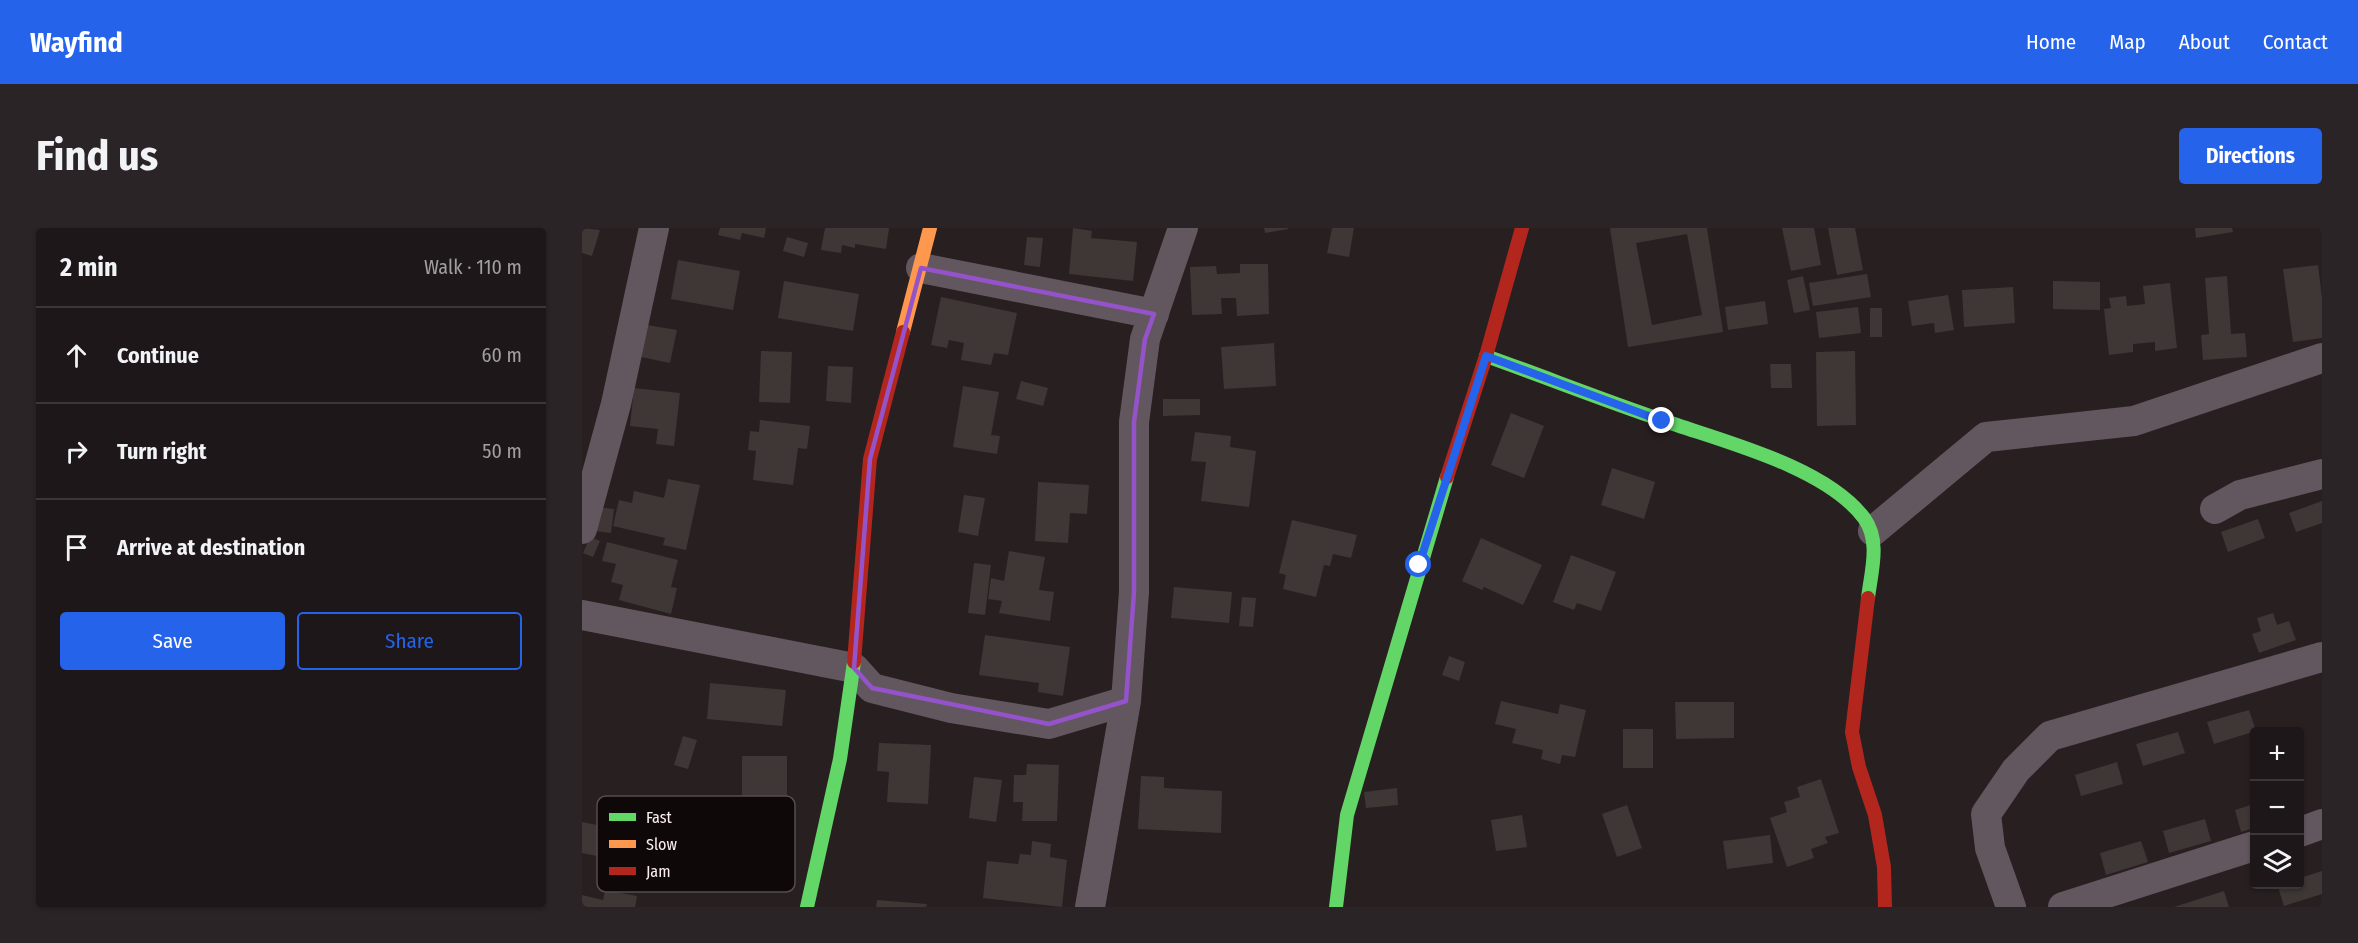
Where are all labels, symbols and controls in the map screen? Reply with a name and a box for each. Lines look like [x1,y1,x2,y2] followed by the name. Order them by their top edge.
[30,26,123,59] text: Wayfind
[2026,29,2076,55] text: Home
[2109,29,2146,55] text: Map
[2179,29,2230,55] text: About
[2263,29,2328,55] text: Contact
[2179,128,2322,184] button: Directions
[36,131,158,181] text: Find us
[60,252,118,283] text: 2 min
[424,255,522,279] text: Walk · 110 m
[60,339,93,372] icon: ahead
[117,342,199,369] text: Continue
[482,343,522,367] text: 60 m
[1648,407,1674,433] route end
[60,435,93,468] icon: right
[117,438,206,465] text: Turn right
[482,439,522,463] text: 50 m
[60,531,93,564] icon: arrive
[117,534,305,561] text: Arrive at destination
[1405,551,1431,577] route start
[60,612,285,670] button: Save
[297,612,522,670] button: Share
[2250,727,2304,889] map controls
[2250,727,2304,781] button: +
[2250,781,2304,835] button: −
[597,796,795,892] legend
[646,808,673,827] text: Fast
[646,835,677,854] text: Slow
[2250,835,2304,889] button: layers
[646,862,671,881] text: Jam

